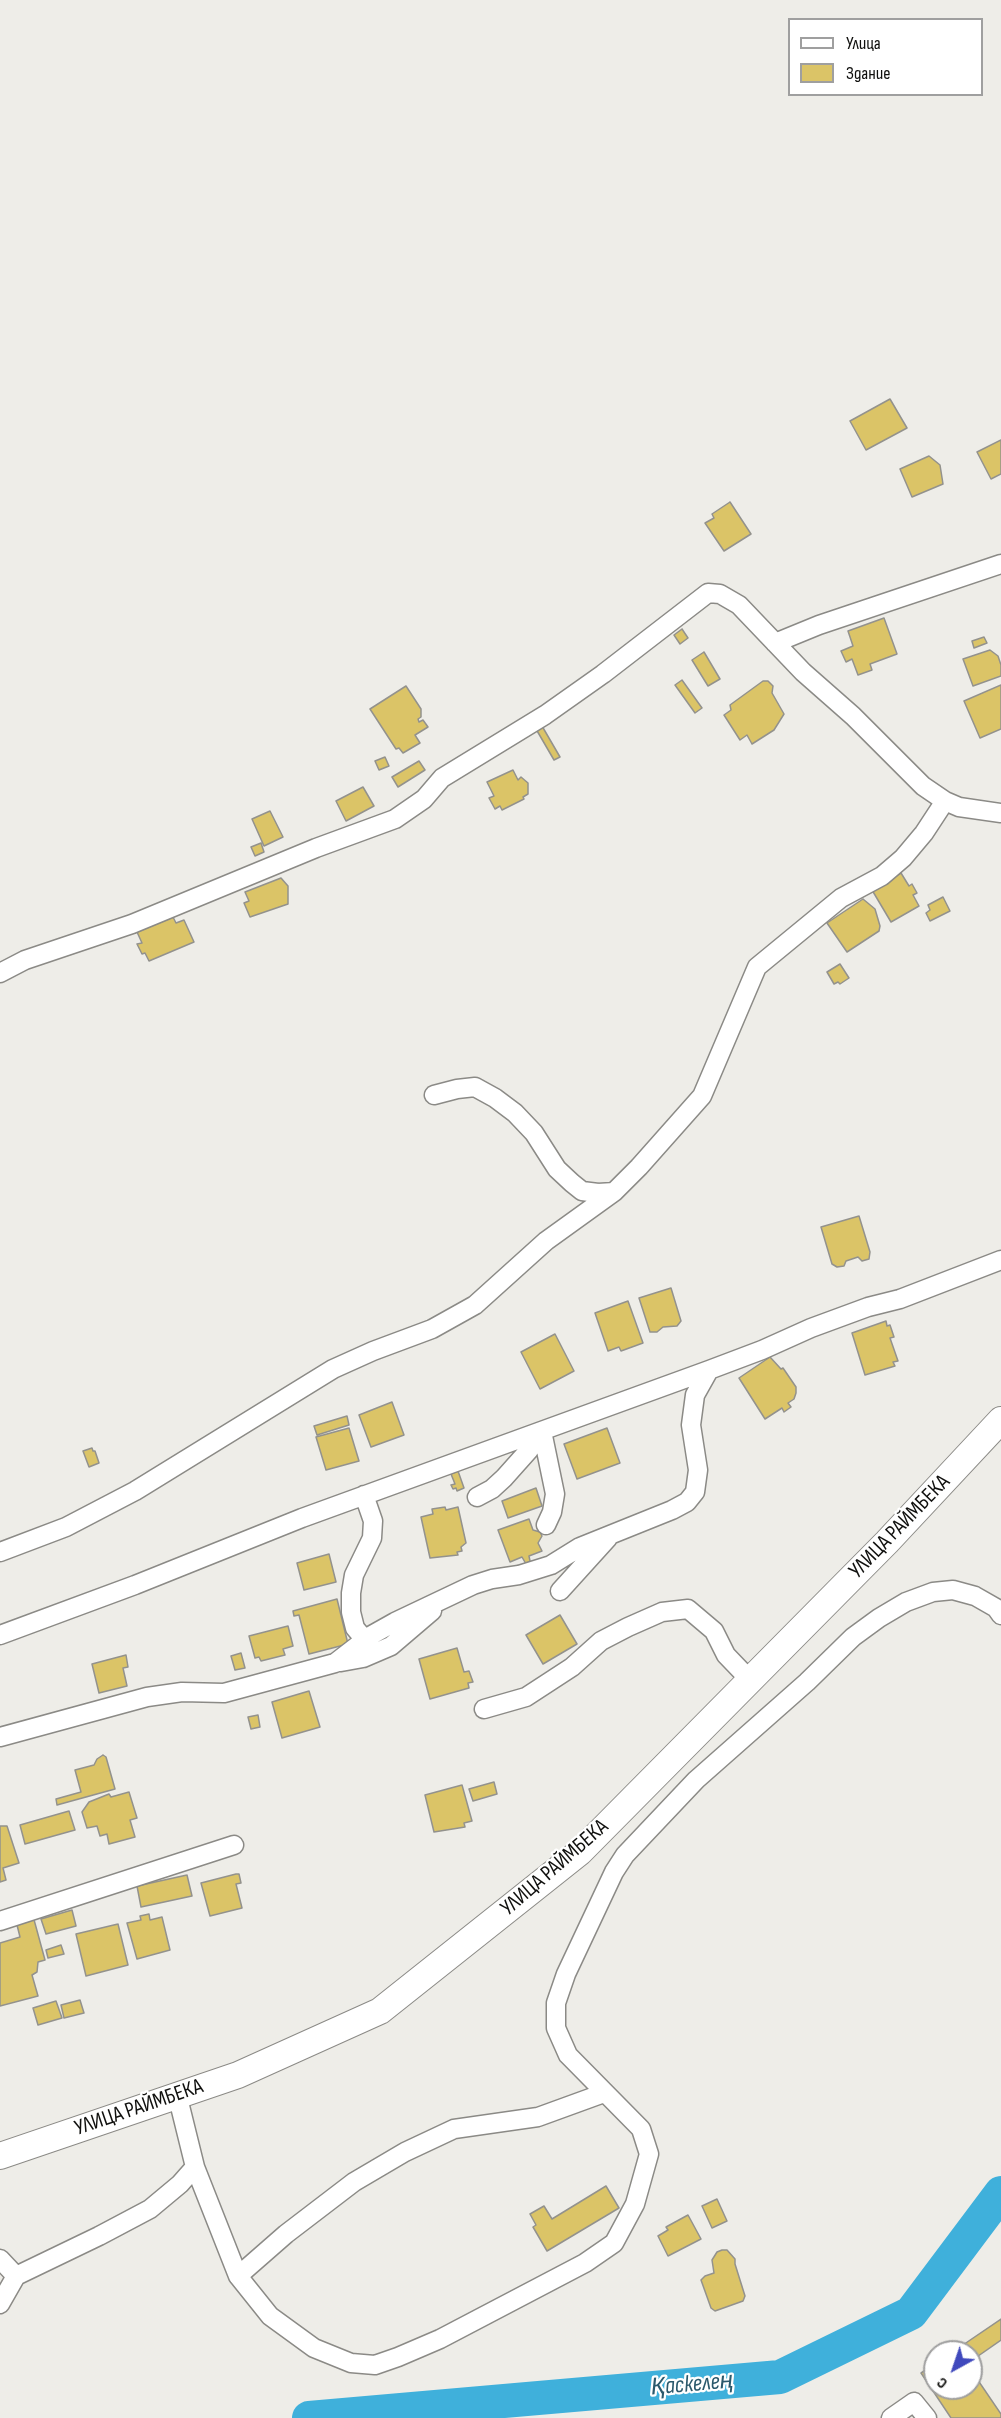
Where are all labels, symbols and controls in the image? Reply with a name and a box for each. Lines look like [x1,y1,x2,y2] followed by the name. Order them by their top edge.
[788,18,983,96] legend
[846,33,881,54] text: Улица
[846,63,891,84] text: Здание
[844,1470,956,1584] street label: УЛИЦА РАЙМБЕКА
[496,1814,614,1922] street label: УЛИЦА РАЙМБЕКА
[71,2074,207,2142] street label: УЛИЦА РАЙМБЕКА
[923,2340,983,2400] north arrow
[650,2367,734,2403] water label: Қаскелең
[933,2373,952,2393] text: С

